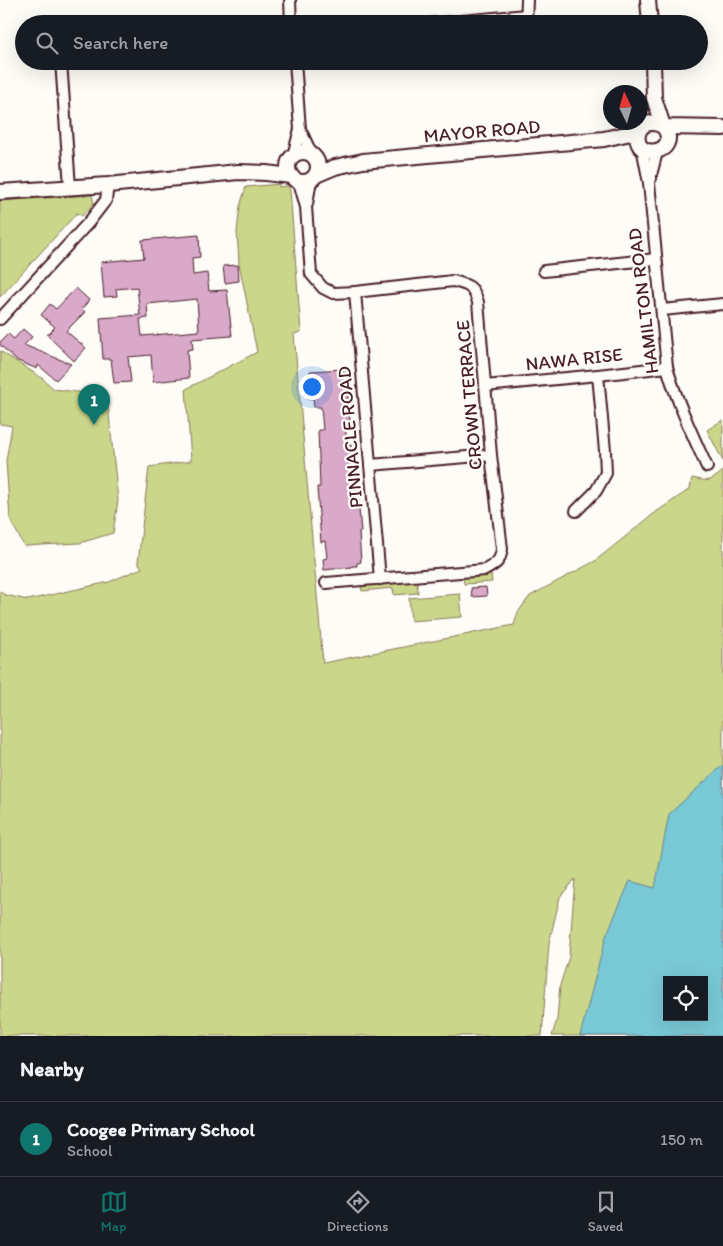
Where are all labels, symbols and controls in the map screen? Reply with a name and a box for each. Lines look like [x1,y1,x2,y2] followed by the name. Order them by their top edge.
[15,15,708,70] search box
[33,29,61,57] icon: search
[73,31,168,54] text: Search here
[603,85,648,130] north arrow
[423,114,541,148] street label: MAYOR ROAD
[623,227,663,375] street label: HAMILTON ROAD
[451,319,487,471] street label: CROWN TERRACE
[524,342,624,376] street label: NAWA RISE
[332,365,368,509] street label: PINNACLE ROAD
[299,374,325,400] your location
[78,384,110,425] pin: 1
[663,976,708,1021] map controls
[663,976,708,1021] button: locate
[20,1056,84,1081] text: Nearby
[67,1118,255,1141] text: Coogee Primary School
[32,1130,40,1149] text: 1
[660,1130,703,1149] text: 150 m
[67,1141,113,1160] text: School
[100,1188,128,1235] tab: Map
[327,1188,388,1235] tab: Directions
[588,1188,623,1235] tab: Saved

